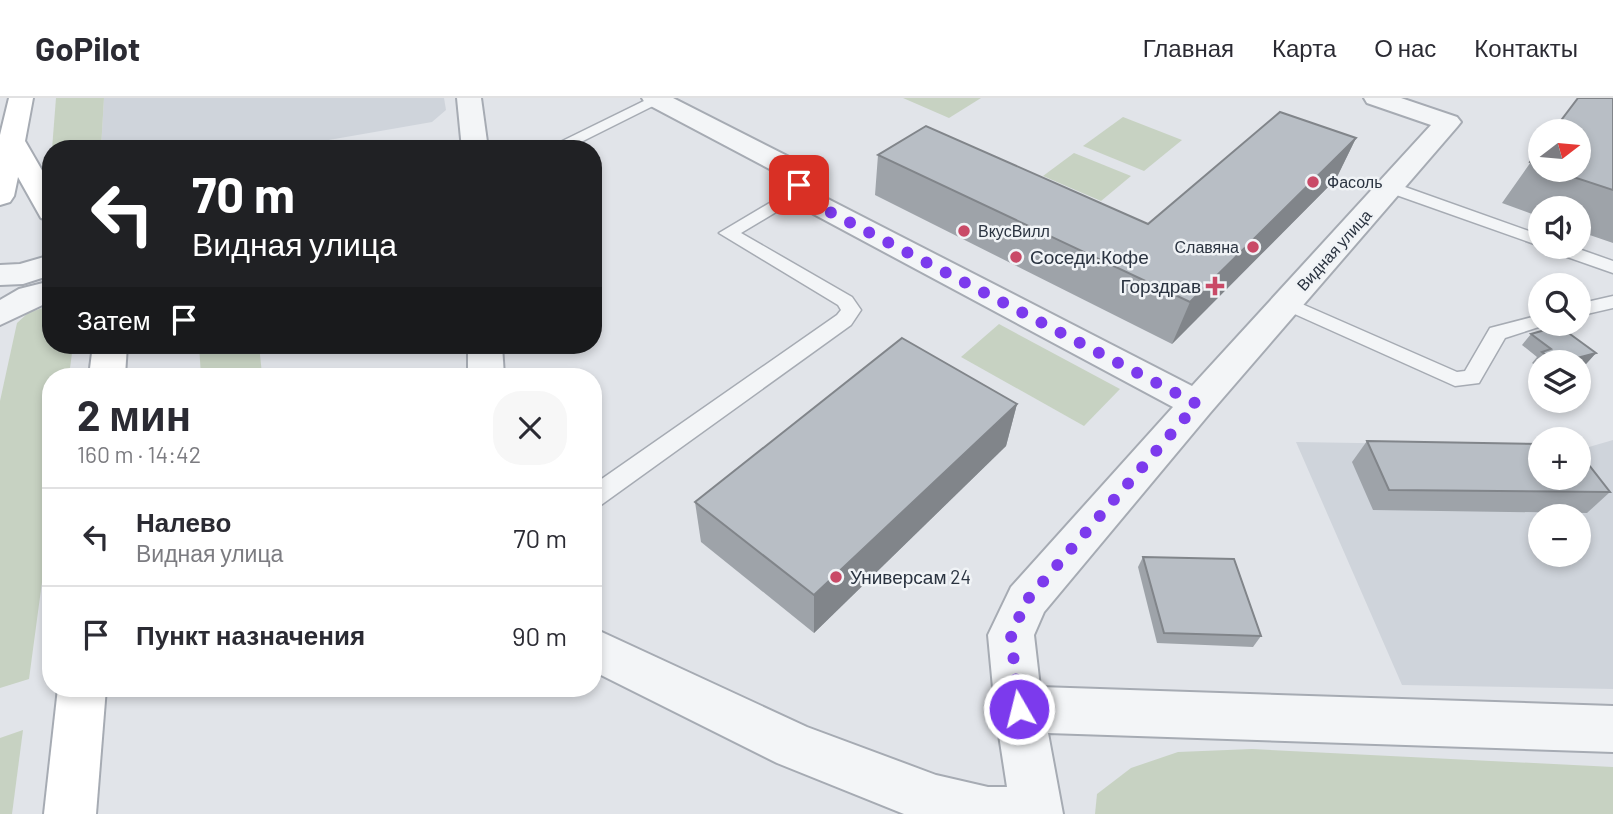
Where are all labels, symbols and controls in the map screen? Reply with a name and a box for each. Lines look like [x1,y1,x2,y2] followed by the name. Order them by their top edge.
[35,28,140,68] text: GoPilot
[1143,33,1234,62] text: Главная
[1272,33,1336,62] text: Карта
[1374,33,1436,62] text: О нас
[1474,33,1578,62] text: Контакты
[1528,119,1591,182] north arrow
[1528,119,1591,567] map controls
[769,155,829,215] pin
[192,164,295,223] text: 70 m
[780,166,818,204] icon: arrive
[77,168,168,259] icon: left
[1327,172,1382,191] place label: Фасоль
[1305,174,1321,190] marker: Фасоль
[1528,196,1591,259] button: sound
[1292,205,1375,294] street label: Видная улица
[978,221,1050,240] place label: ВкусВилл
[956,223,972,239] marker: ВкусВилл
[192,224,397,262] text: Видная улица
[1174,237,1239,256] place label: Славяна
[1245,239,1261,255] marker: Славяна
[1030,245,1149,268] place label: Соседи.Кофе
[1008,249,1024,265] marker: Соседи.Кофе
[1528,273,1591,336] button: search
[1120,274,1201,297] place label: Горздрав
[1207,278,1223,294] marker: Горздрав
[165,301,203,339] icon: arrive
[77,304,151,335] text: Затем
[1528,350,1591,413] button: layers
[77,389,191,439] text: 2 мин
[493,391,567,465] button: close
[1528,427,1591,490] button: +
[77,440,201,468] text: 160 m · 14:42
[1528,504,1591,567] button: −
[136,506,231,537] text: Налево
[77,518,115,556] icon: left
[513,522,567,553] text: 70 m
[136,539,283,567] text: Видная улица
[850,565,971,588] place label: Универсам 24
[828,569,844,585] marker: Универсам 24
[77,616,115,654] icon: arrive
[136,619,365,650] text: Пункт назначения
[512,620,567,651] text: 90 m
[982,672,1056,746] position arrow

